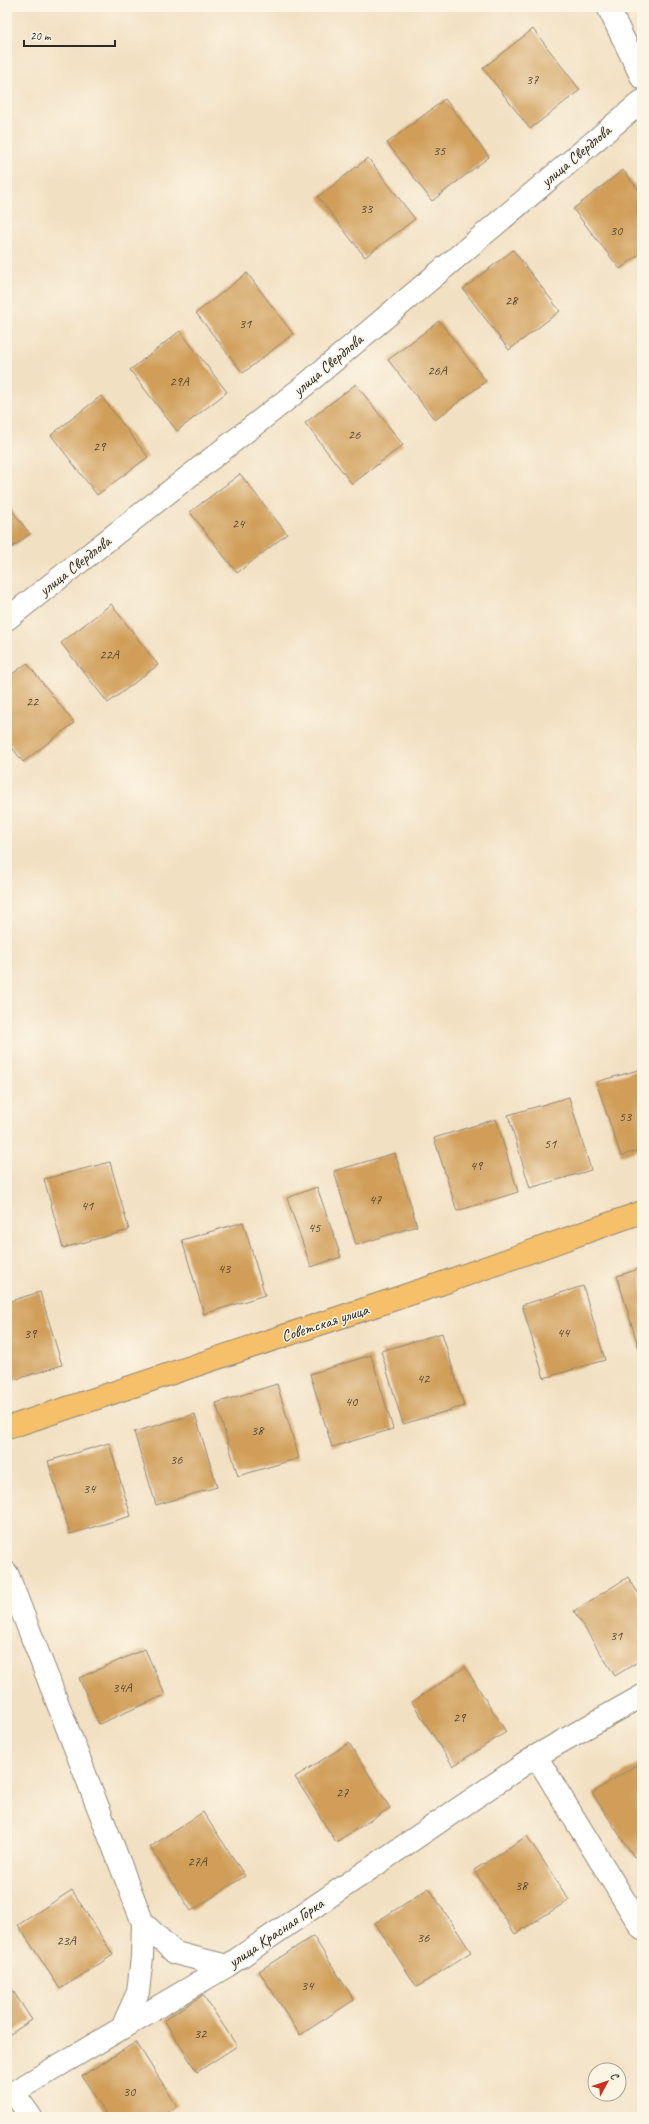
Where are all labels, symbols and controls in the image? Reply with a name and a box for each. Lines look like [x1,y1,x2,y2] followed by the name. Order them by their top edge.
[24,22,115,48] scale bar
[30,28,52,44] text: 20 m
[526,71,539,88] house number: 37
[536,120,616,192] street label: улица Свердлова
[433,142,446,159] house number: 35
[360,200,374,217] house number: 33
[610,222,624,239] house number: 30
[505,292,519,309] house number: 28
[239,315,252,332] house number: 31
[288,329,368,401] street label: улица Свердлова
[427,362,448,379] house number: 26А
[169,373,190,390] house number: 29А
[348,426,361,443] house number: 26
[93,438,107,455] house number: 29
[232,515,246,532] house number: 24
[34,531,116,601] street label: улица Свердлова
[99,646,120,663] house number: 22А
[26,693,40,710] house number: 22
[619,1108,633,1125] house number: 53
[544,1135,557,1152] house number: 51
[470,1157,484,1174] house number: 49
[369,1191,382,1208] house number: 47
[81,1197,94,1214] house number: 41
[308,1219,321,1236] house number: 45
[218,1260,232,1277] house number: 43
[279,1299,372,1346] street label: Советская улица
[557,1324,571,1341] house number: 44
[24,1325,38,1342] house number: 39
[417,1370,431,1387] house number: 42
[345,1393,359,1410] house number: 40
[251,1422,265,1439] house number: 38
[170,1451,183,1468] house number: 36
[83,1480,97,1497] house number: 34
[610,1627,623,1644] house number: 31
[112,1679,133,1696] house number: 34А
[453,1709,467,1726] house number: 29
[336,1784,349,1801] house number: 27
[187,1853,208,1870] house number: 27А
[515,1877,529,1894] house number: 38
[224,1893,329,1973] street label: улица Красная Горка
[417,1929,430,1946] house number: 36
[56,1932,77,1949] house number: 23А
[301,1977,315,1994] house number: 34
[194,2025,208,2042] house number: 32
[587,2062,627,2102] north arrow
[608,2069,623,2083] text: С
[123,2083,137,2100] house number: 30

